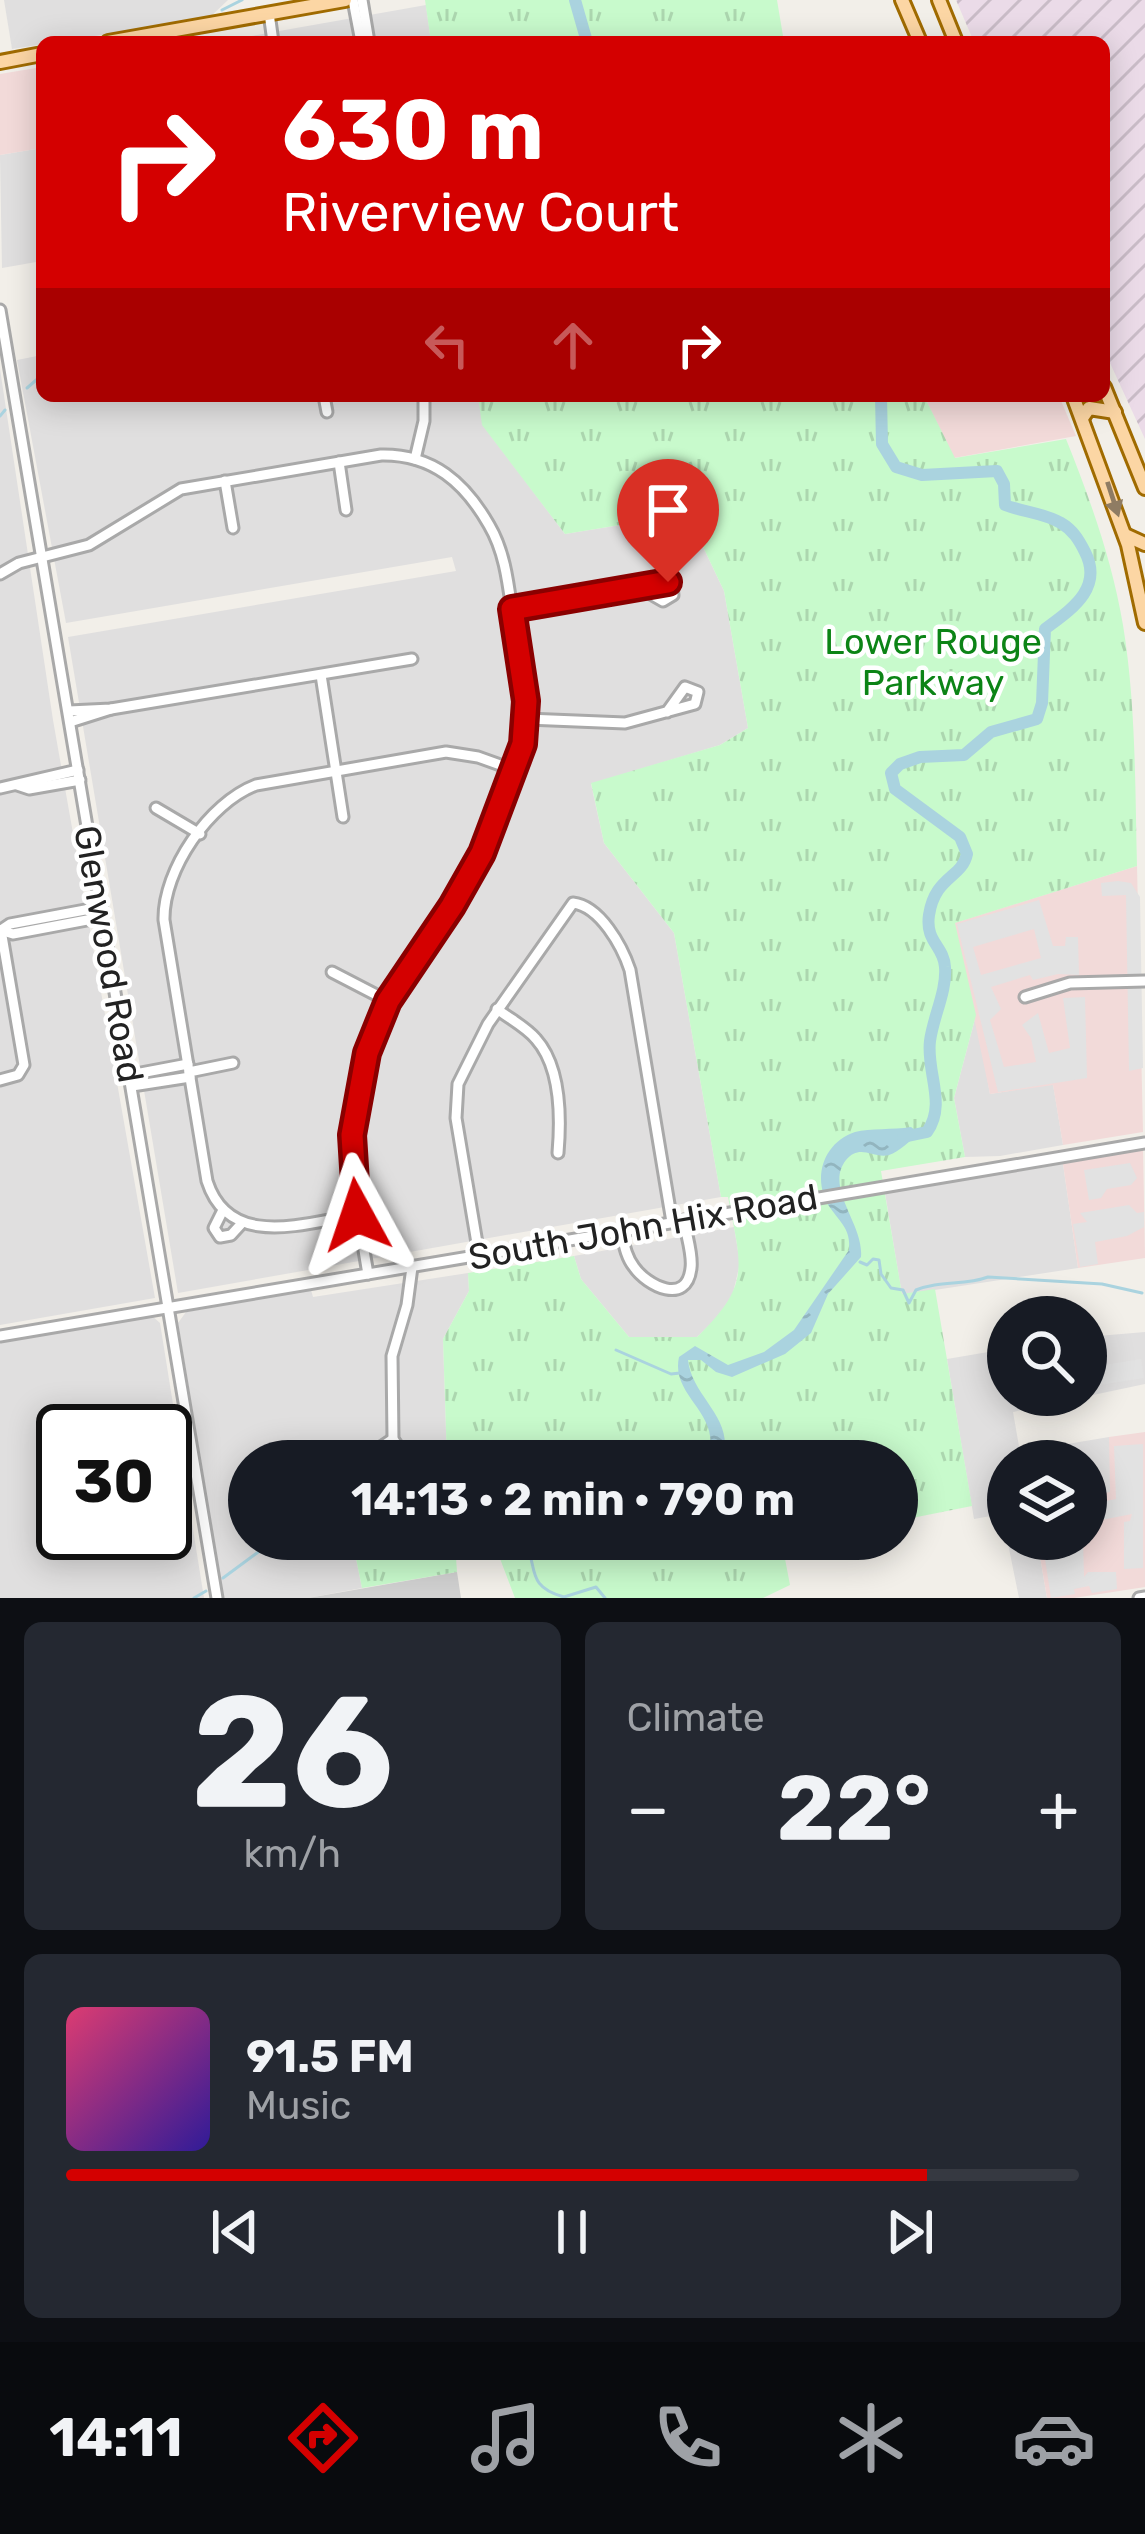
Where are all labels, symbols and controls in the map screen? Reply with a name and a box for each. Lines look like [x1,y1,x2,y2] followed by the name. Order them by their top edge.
[282,80,544,180] text: 630 m
[84,84,240,240] icon: right
[282,181,679,245] text: Riverview Court
[414,312,480,378] icon: left
[540,312,606,378] icon: ahead
[666,312,732,378] icon: right
[617,459,719,582] pin
[635,477,701,543] icon: arrive
[1104,481,1123,518] one-way arrow
[824,620,1042,704] park label: Lower Rouge Parkway
[65,822,153,1086] street label: Glenwood Road
[294,1152,420,1278] position arrow
[465,1175,821,1279] street label: South John Hix Road
[987,1296,1107,1560] map controls
[987,1296,1107,1416] button: search
[36,1404,192,1560] speed limit sign: 30
[987,1440,1107,1560] button: layers
[351,1473,795,1526] text: 14:13 · 2 min · 790 m
[191,1660,394,1845] text: 26
[627,1695,765,1741] text: Climate
[777,1755,931,1862] text: 22°
[627,1769,669,1848] text: −
[1038,1769,1079,1848] text: +
[244,1831,341,1877] text: km/h
[246,2030,414,2083] text: 91.5 FM
[246,2083,351,2129] text: Music
[202,2199,268,2265] icon: previous
[539,2199,605,2265] icon: pause
[877,2199,943,2265] icon: next
[281,2396,365,2480] icon: directions
[464,2396,548,2480] icon: music
[646,2396,730,2480] icon: phone
[829,2396,913,2480] icon: climate
[1012,2396,1096,2480] icon: car
[49,2406,182,2470] text: 14:11

